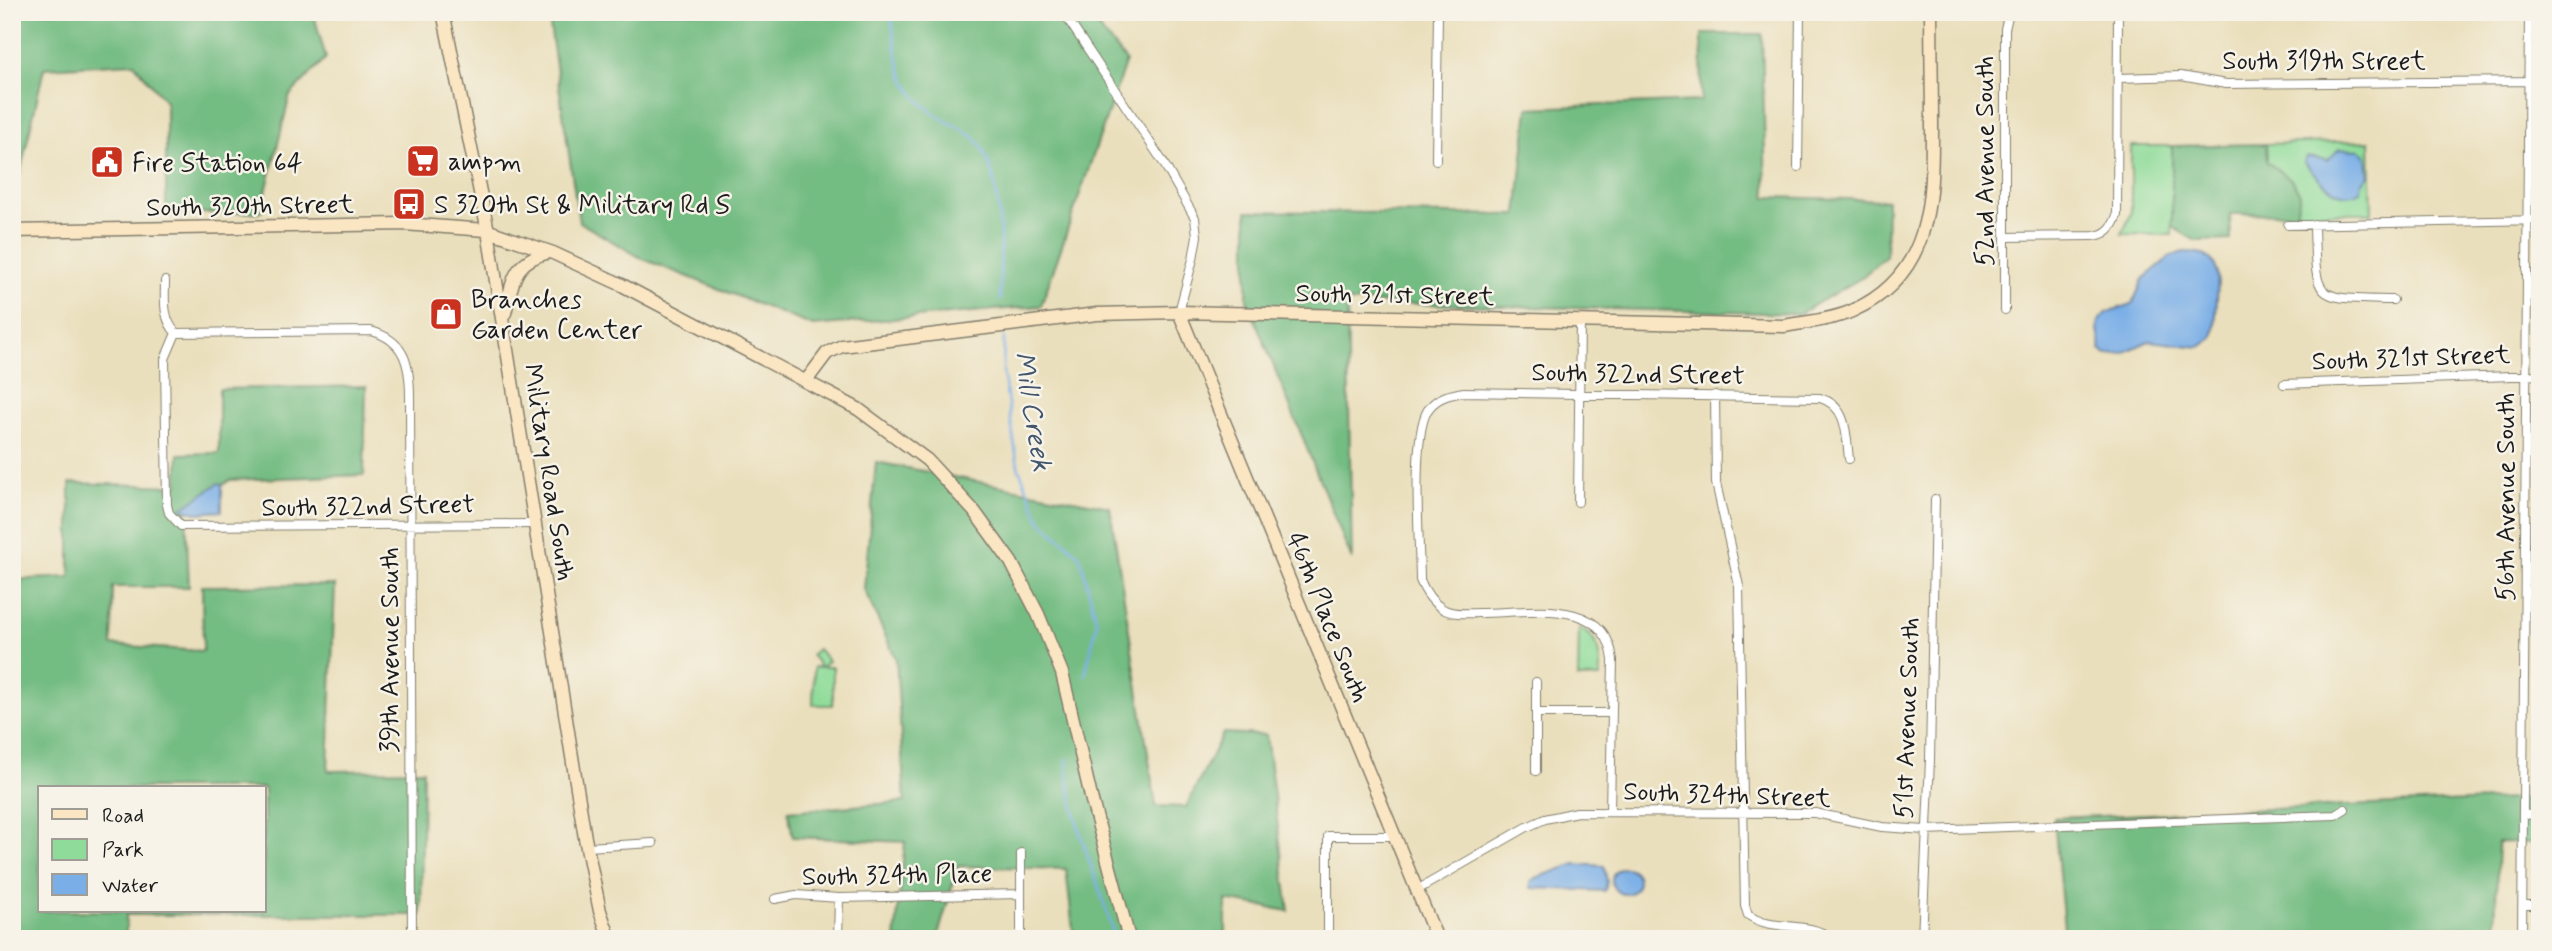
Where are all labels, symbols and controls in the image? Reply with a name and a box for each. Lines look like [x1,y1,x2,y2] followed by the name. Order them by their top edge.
[2222,45,2426,79] street label: South 319th Street
[1969,56,2003,266] street label: 52nd Avenue South
[404,142,442,180] supermarket icon: ampm
[88,143,126,181] public building icon: Fire Station 64
[448,146,522,180] place label: ampm
[132,147,303,181] place label: Fire Station 64
[390,185,428,223] bus stop icon: S 320th St & Military Rd S
[146,188,354,226] street label: South 320th Street
[434,189,731,223] place label: S 320th St & Military Rd S
[1295,277,1495,315] street label: South 321st Street
[471,284,642,348] place label: Branches Garden Center
[427,295,465,333] shop icon: Branches Garden Center
[2311,339,2511,379] street label: South 321st Street
[1004,349,1059,474] water label: Mill Creek
[1531,356,1745,394] street label: South 322nd Street
[514,361,582,583] street label: Military Road South
[2490,393,2524,601] street label: 56th Avenue South
[261,488,475,526] street label: South 322nd Street
[1278,528,1377,708] street label: 46th Place South
[374,547,408,753] street label: 39th Avenue South
[1887,617,1929,819] street label: 51st Avenue South
[1623,775,1831,817] street label: South 324th Street
[38,786,266,912] legend
[102,802,144,830] text: Road
[102,836,144,864] text: Park
[802,857,993,895] street label: South 324th Place
[102,872,158,900] text: Water

